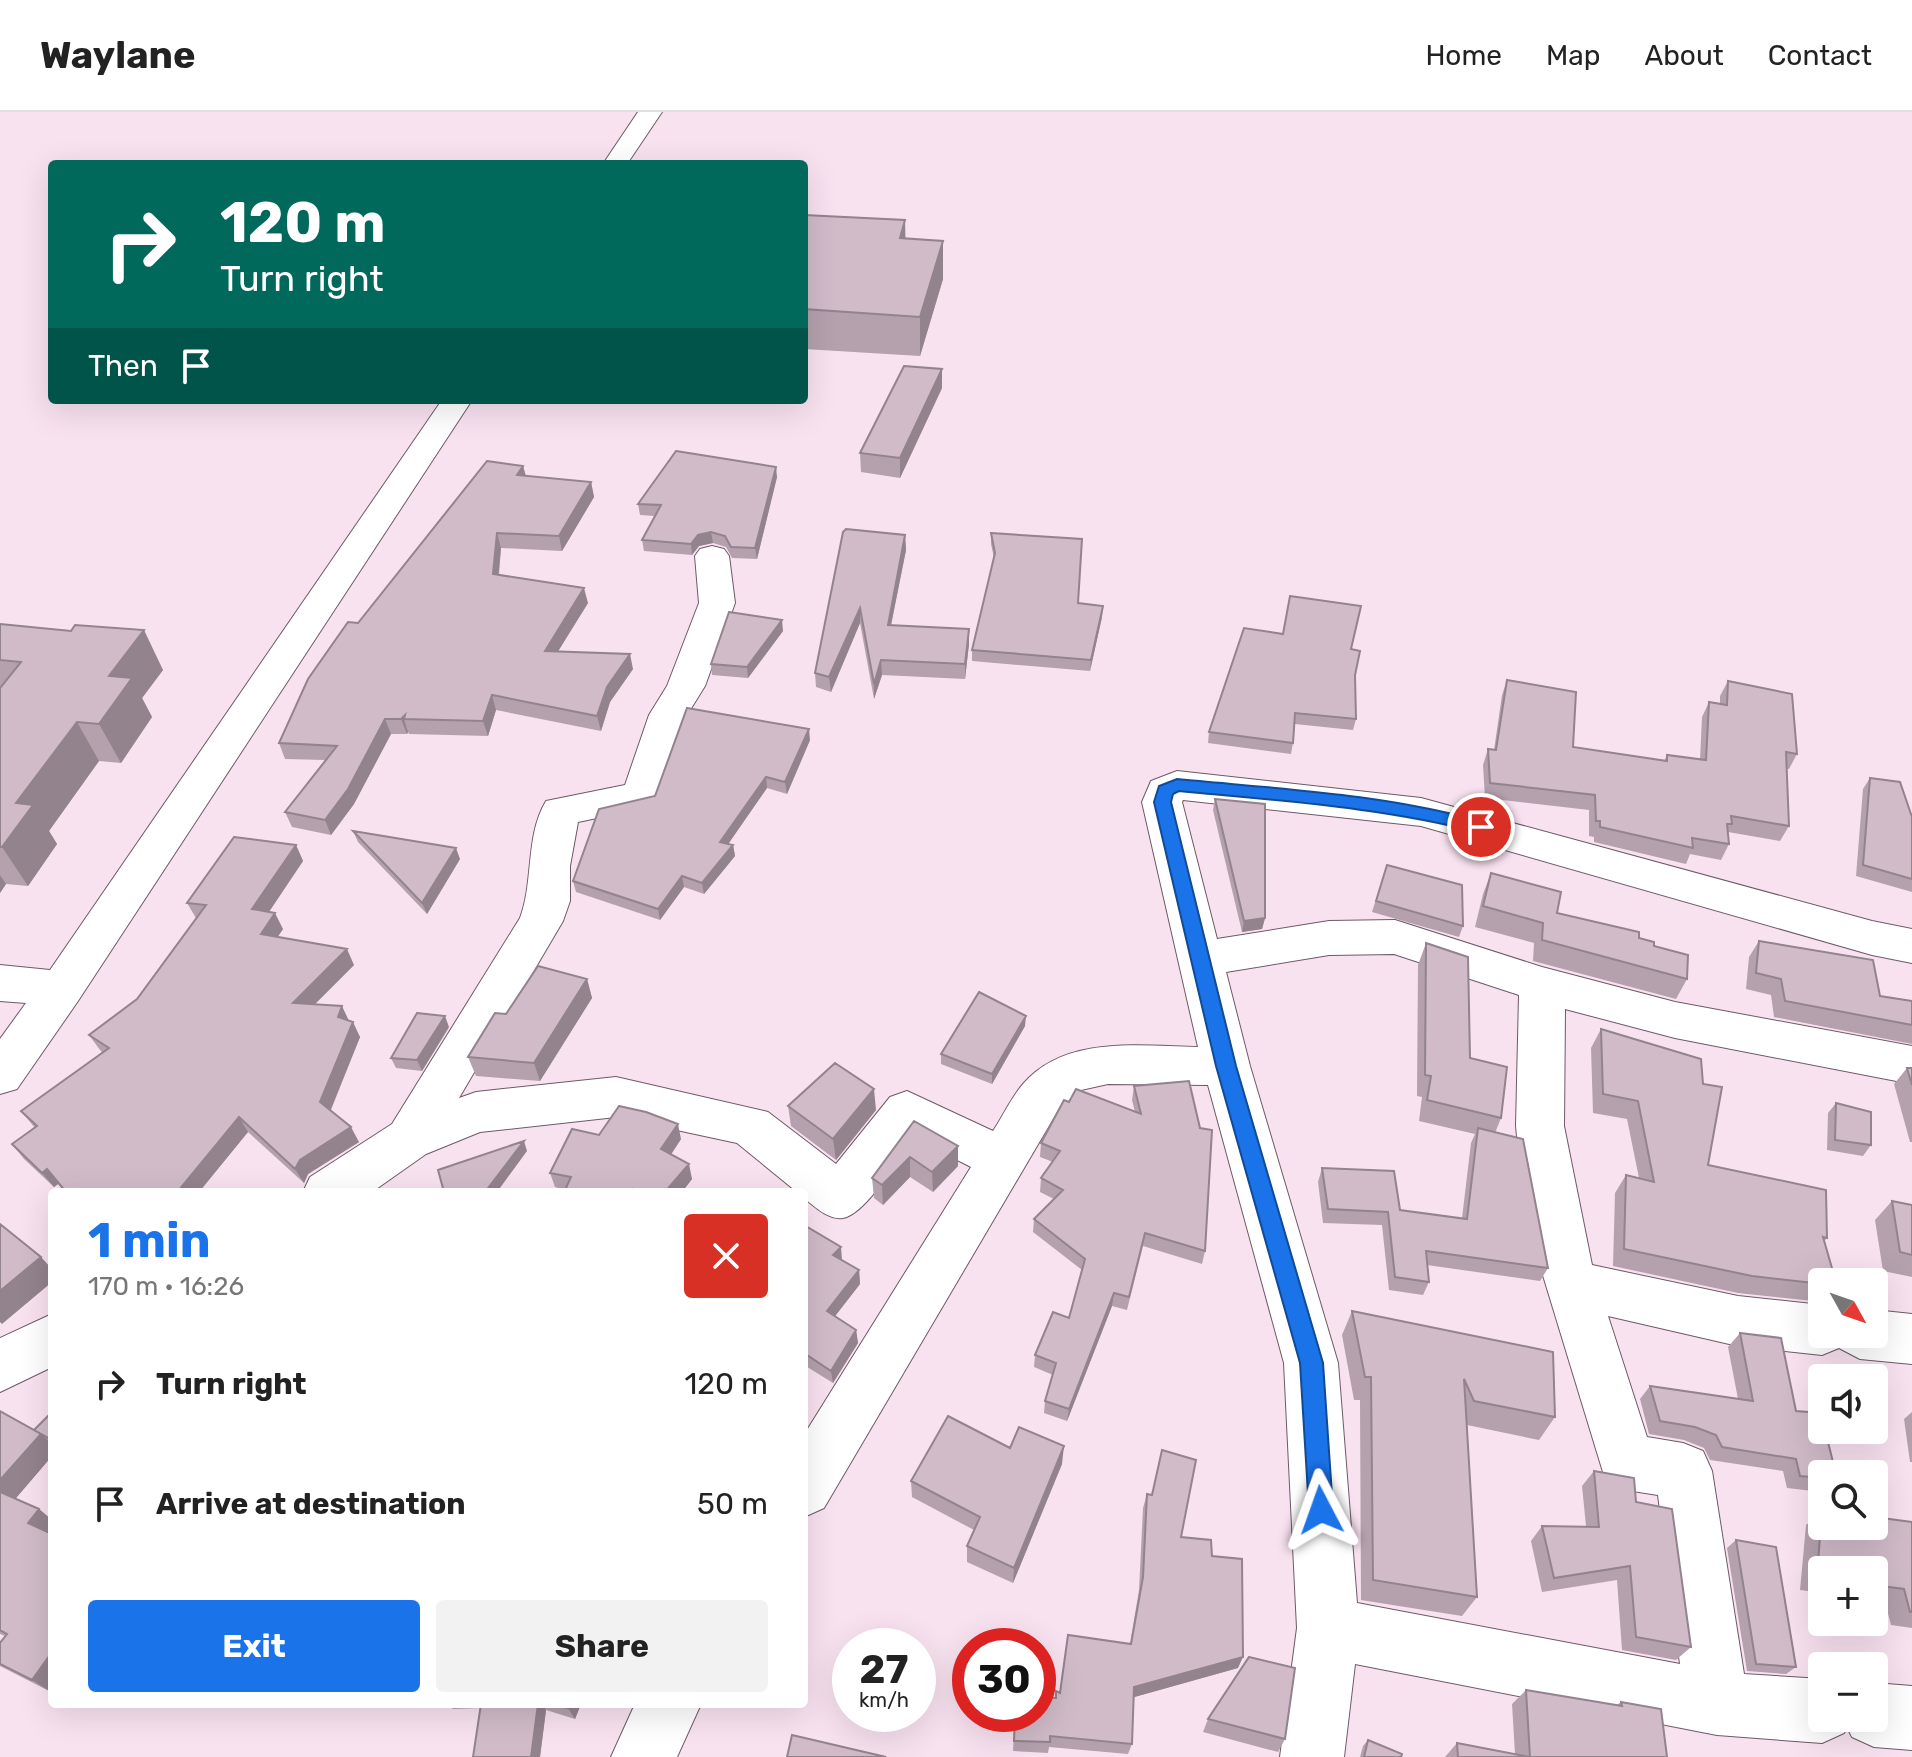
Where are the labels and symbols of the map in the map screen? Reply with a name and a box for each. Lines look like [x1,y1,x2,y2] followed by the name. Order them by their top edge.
[1447,793,1515,861] pin
[1808,1268,1888,1348] north arrow
[1279,1468,1363,1552] position arrow
[952,1628,1056,1732] speed limit sign: 30

